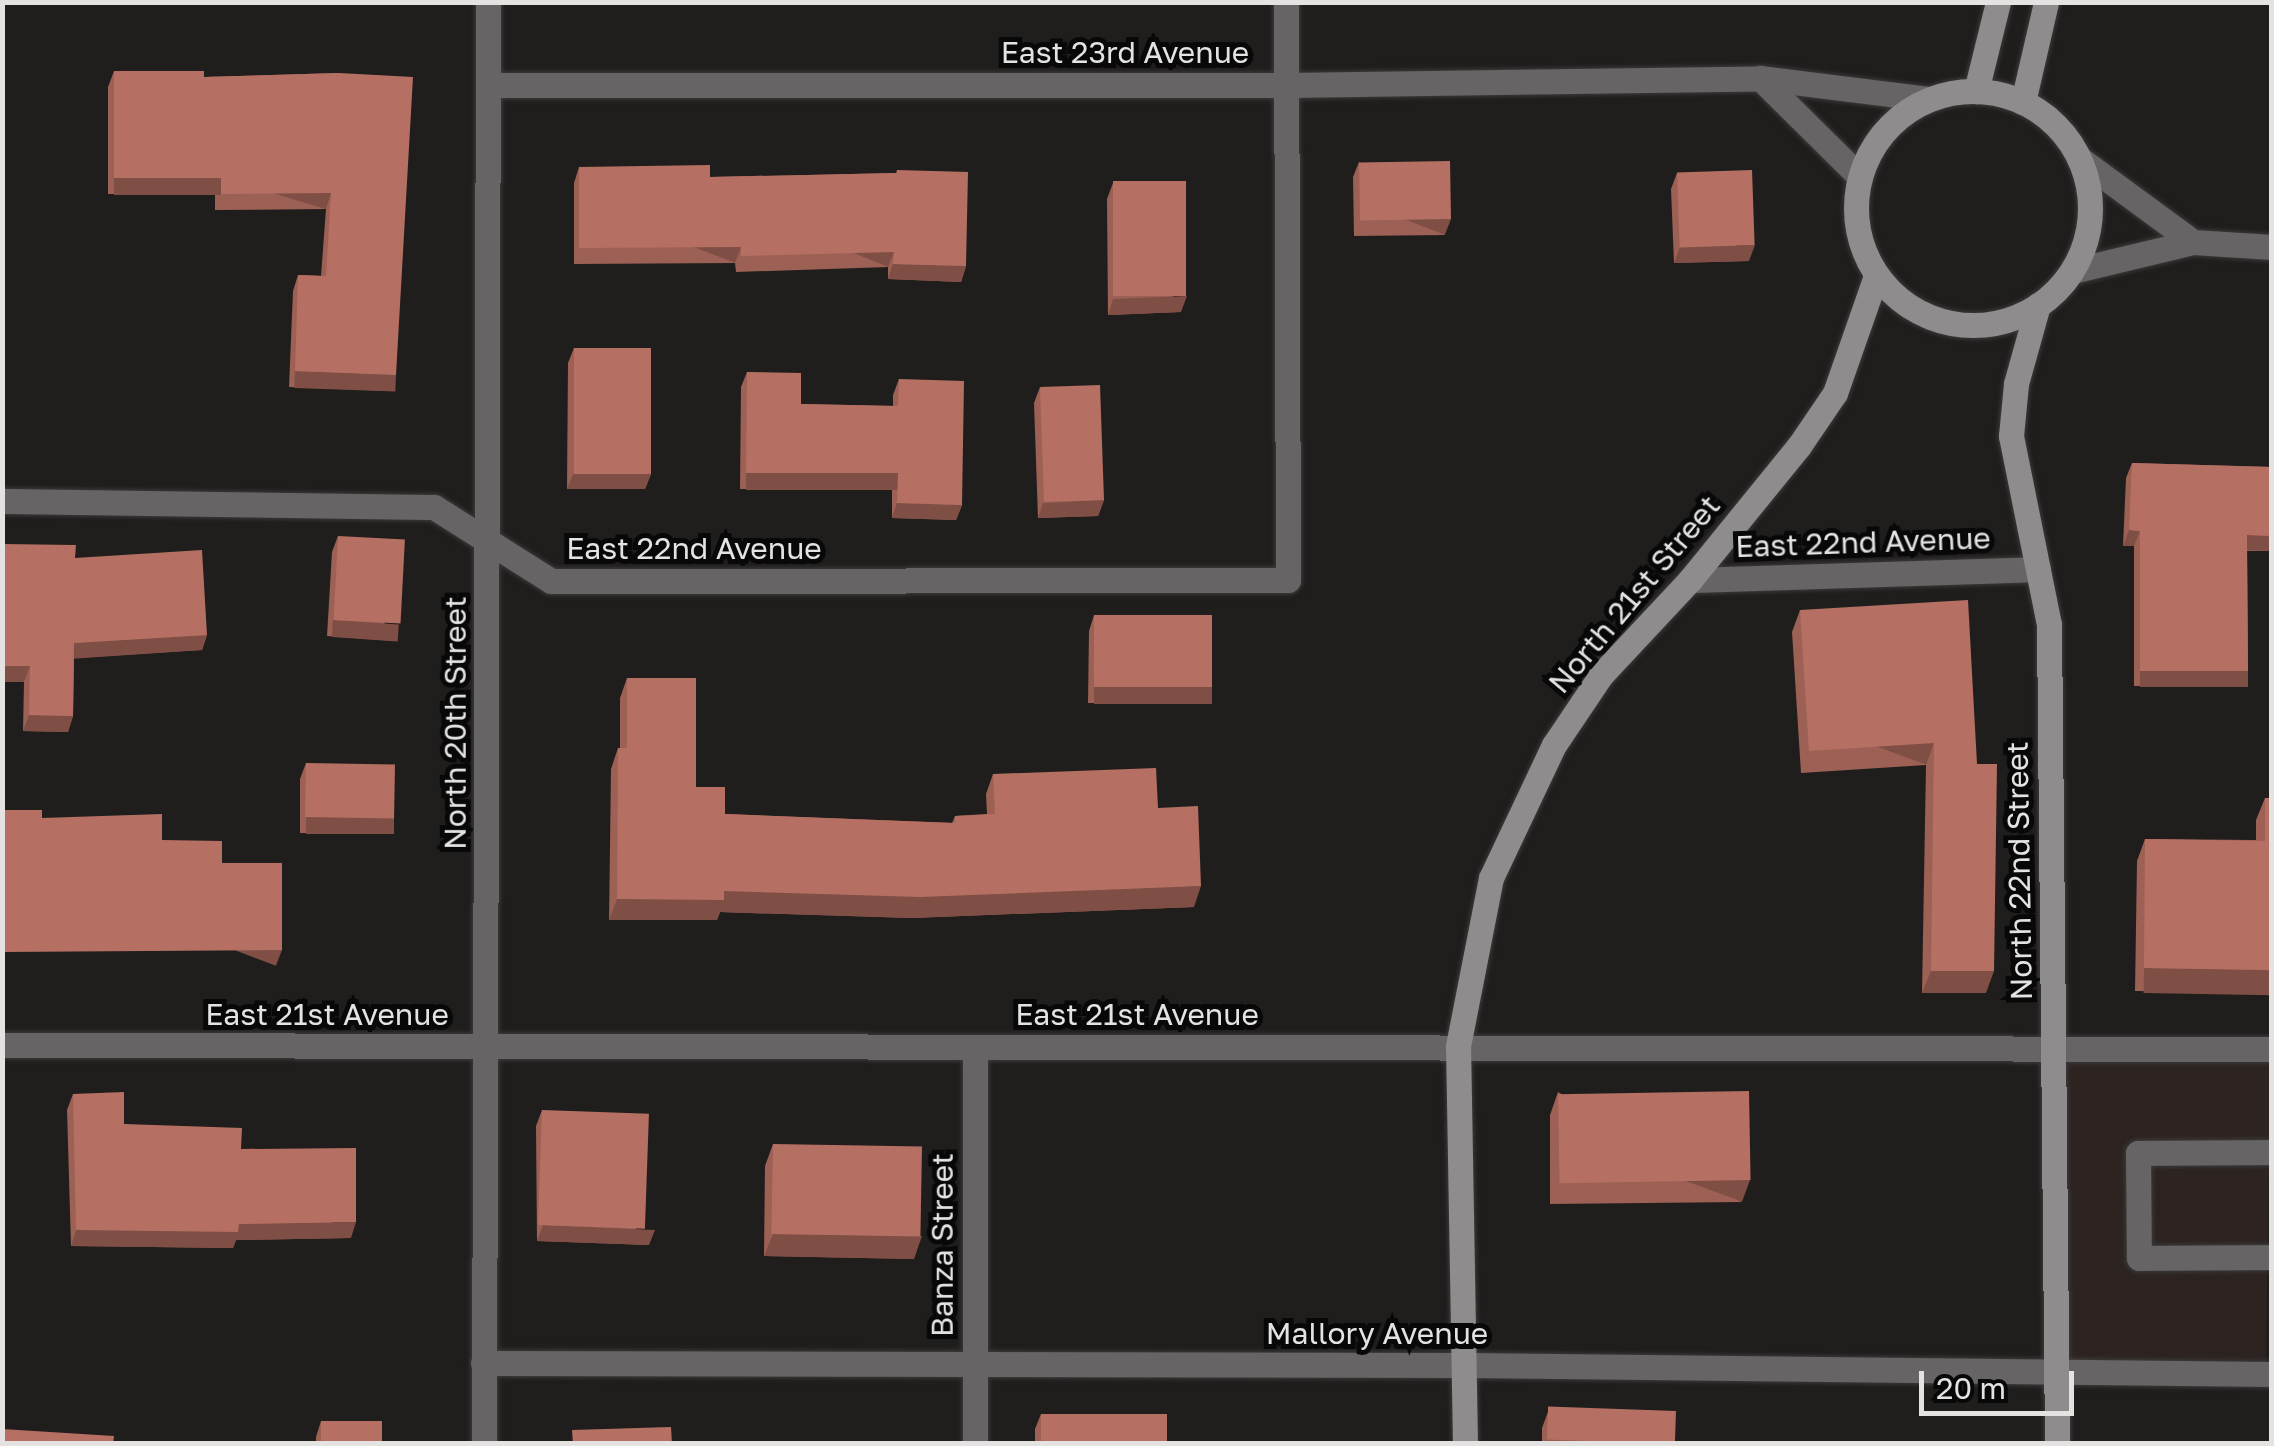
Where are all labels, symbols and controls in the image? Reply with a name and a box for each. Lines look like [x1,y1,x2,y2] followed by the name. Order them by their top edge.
[1001,34,1249,70] street label: East 23rd Avenue
[1541,488,1727,700] street label: North 21st Street
[1735,520,1991,564] street label: East 22nd Avenue
[566,530,822,566] street label: East 22nd Avenue
[437,596,473,850] street label: North 20th Street
[1999,741,2039,1001] street label: North 22nd Street
[205,996,449,1032] street label: East 21st Avenue
[1015,996,1259,1032] street label: East 21st Avenue
[924,1153,960,1337] street label: Banza Street
[1266,1315,1488,1351] street label: Mallory Avenue
[1924,1351,2079,1413] scale bar
[1936,1370,2006,1406] text: 20 m

